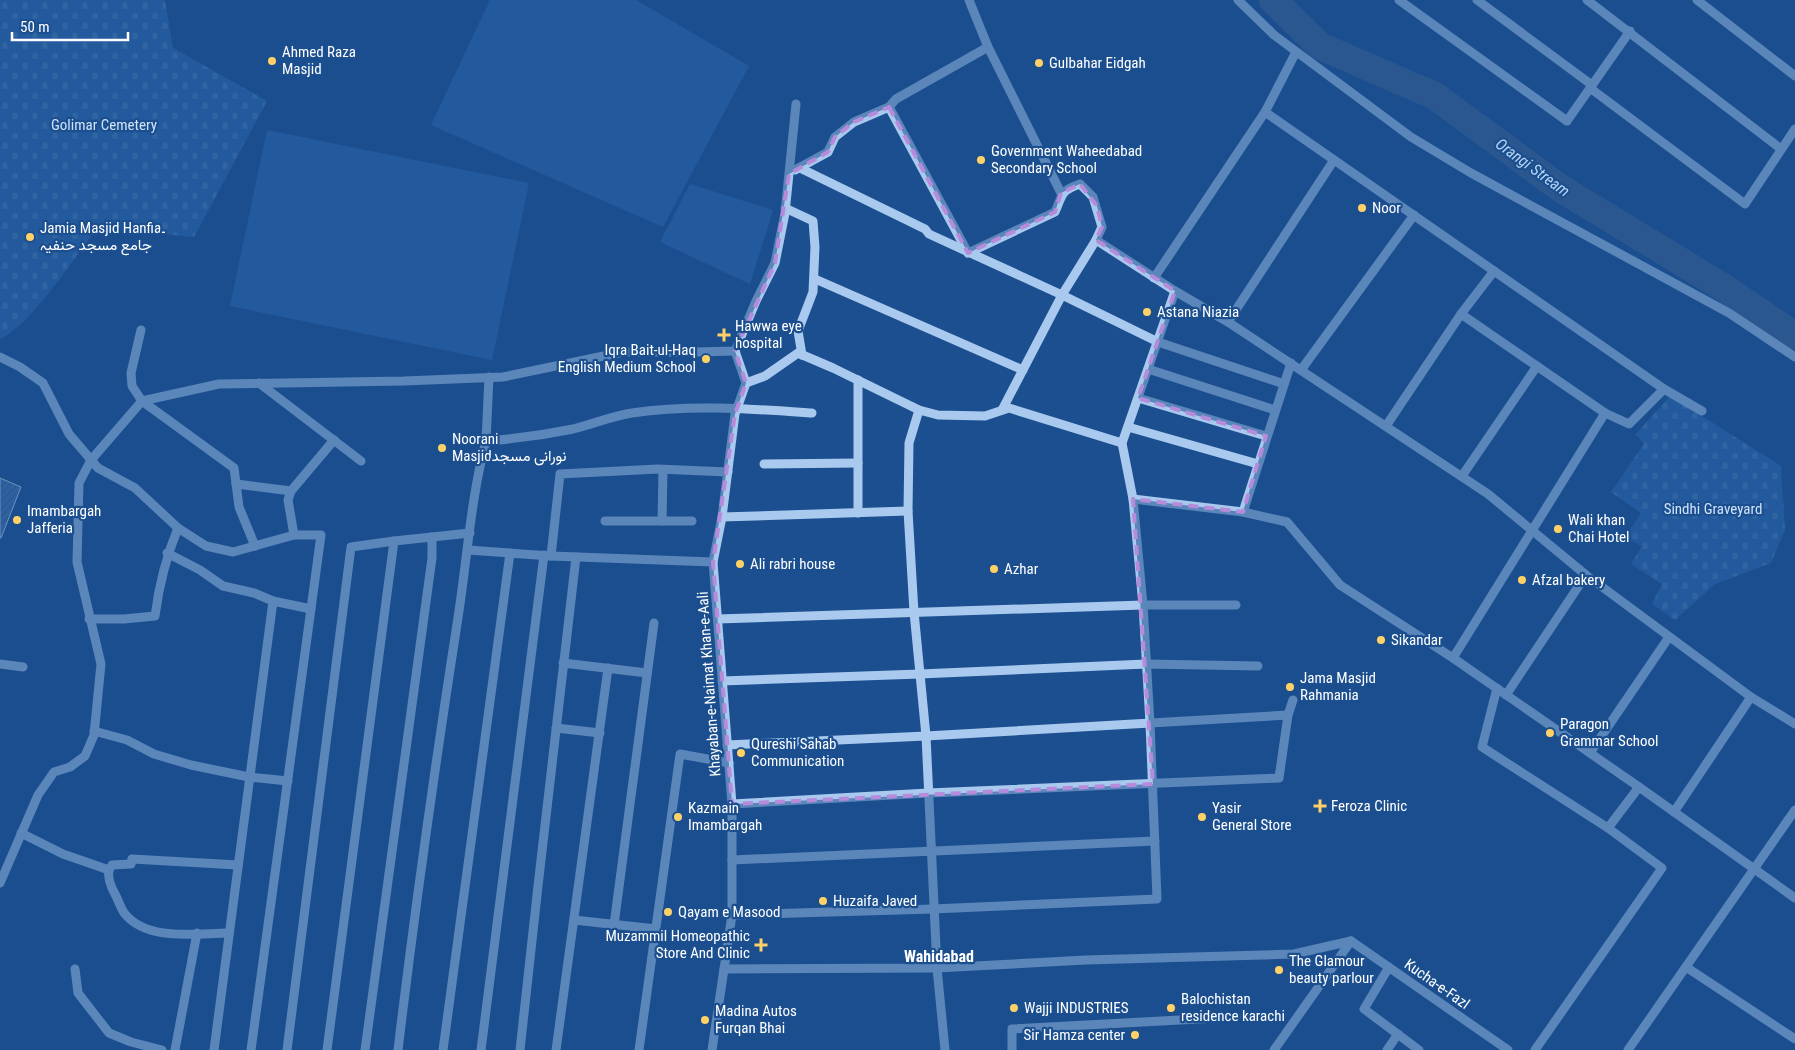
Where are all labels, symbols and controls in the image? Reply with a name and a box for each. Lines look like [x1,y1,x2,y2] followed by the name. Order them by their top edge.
[12,10,129,42] scale bar
[20,18,50,36] text: 50 m
[282,43,356,78] place label: Ahmed Raza Masjid
[1049,54,1146,72] place label: Gulbahar Eidgah
[266,55,278,67] marker: Ahmed Raza Masjid
[1033,57,1045,69] marker: Gulbahar Eidgah
[51,116,157,134] park label: Golimar Cemetery
[1492,134,1574,201] water label: Orangi Stream
[991,142,1142,177] place label: Government Waheedabad Secondary School
[975,154,987,166] marker: Government Waheedabad Secondary School
[1372,199,1401,217] place label: Noor
[1356,202,1368,214] marker: Noor
[40,219,166,256] place label: Jamia Masjid Hanfia۔ جامع مسجد حنفیہ
[24,231,36,243] marker: Jamia Masjid Hanfia۔ جامع مسجد حنفیہ
[1157,303,1239,321] place label: Astana Niazia
[1141,306,1153,318] marker: Astana Niazia
[735,317,802,352] place label: Hawwa eye hospital
[717,328,731,342] marker: Hawwa eye hospital
[558,341,696,376] place label: Iqra Bait-ul-Haq English Medium School
[700,353,712,365] marker: Iqra Bait-ul-Haq English Medium School
[452,430,566,466] place label: Noorani Masjidنورانی مسجد
[436,442,448,454] marker: Noorani Masjidنورانی مسجد
[1664,500,1762,518] park label: Sindhi Graveyard
[27,502,101,537] place label: Imambargah Jafferia
[1568,511,1630,546] place label: Wali khan Chai Hotel
[11,514,23,526] marker: Imambargah Jafferia
[1552,523,1564,535] marker: Wali khan Chai Hotel
[750,555,835,573] place label: Ali rabri house
[734,558,746,570] marker: Ali rabri house
[1004,560,1039,578] place label: Azhar
[988,563,1000,575] marker: Azhar
[1532,571,1605,589] place label: Afzal bakery
[1516,574,1528,586] marker: Afzal bakery
[694,591,724,777] street label: Khayaban-e-Naimat Khan-e-Aali
[1391,631,1443,649] place label: Sikandar
[1375,634,1387,646] marker: Sikandar
[1300,669,1376,704] place label: Jama Masjid Rahmania
[1284,681,1296,693] marker: Jama Masjid Rahmania
[1560,715,1659,750] place label: Paragon Grammar School
[1544,727,1556,739] marker: Paragon Grammar School
[751,735,844,770] place label: Qureshi Sahab Communication
[735,747,747,759] marker: Qureshi Sahab Communication
[1331,797,1407,815] place label: Feroza Clinic
[688,799,762,834] place label: Kazmain Imambargah
[1212,799,1292,834] place label: Yasir General Store
[1313,799,1327,813] marker: Feroza Clinic
[672,811,684,823] marker: Kazmain Imambargah
[1196,811,1208,823] marker: Yasir General Store
[833,892,917,910] place label: Huzaifa Javed
[817,895,829,907] marker: Huzaifa Javed
[678,903,780,921] place label: Qayam e Masood
[662,906,674,918] marker: Qayam e Masood
[605,927,750,962] place label: Muzammil Homeopathic Store And Clinic
[754,938,768,952] marker: Muzammil Homeopathic Store And Clinic
[904,947,974,966] district label: Wahidabad
[1289,952,1374,987] place label: The Glamour beauty parlour
[1401,955,1473,1013] street label: Kucha-e-Fazl
[1273,964,1285,976] marker: The Glamour beauty parlour
[1181,990,1285,1025] place label: Balochistan residence karachi
[1024,999,1129,1017] place label: Wajji INDUSTRIES
[715,1002,797,1037] place label: Madina Autos Furqan Bhai
[1008,1002,1020,1014] marker: Wajji INDUSTRIES
[1165,1002,1177,1014] marker: Balochistan residence karachi
[699,1014,711,1026] marker: Madina Autos Furqan Bhai
[1024,1026,1125,1044] place label: Sir Hamza center
[1129,1029,1141,1041] marker: Sir Hamza center

